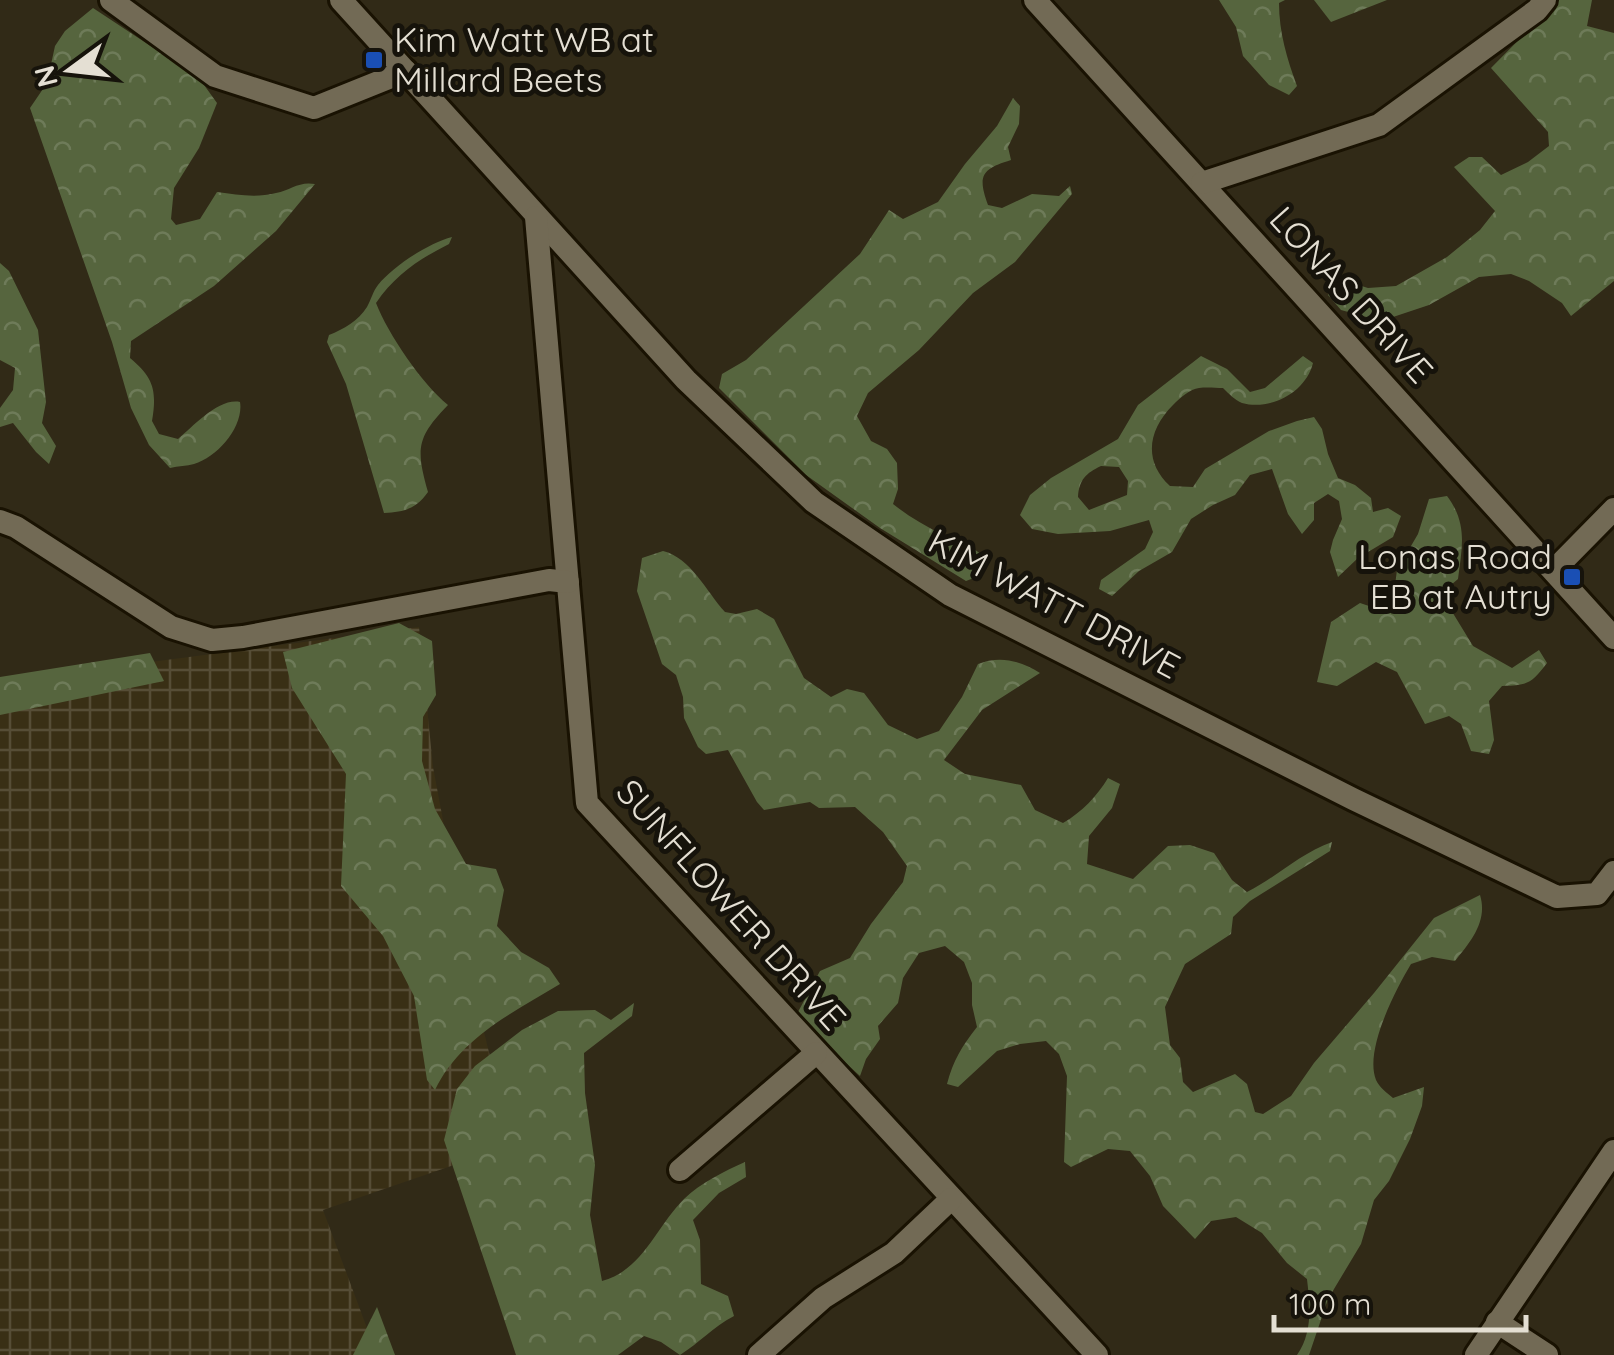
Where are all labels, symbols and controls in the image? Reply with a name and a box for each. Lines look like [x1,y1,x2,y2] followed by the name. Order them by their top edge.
[394,17,654,101] place label: Kim Watt WB at Millard Beets
[20,20,120,120] north arrow
[363,49,385,71] marker: Kim Watt WB at Millard Beets
[26,62,65,91] text: N
[1261,197,1443,392] street label: LONAS DRIVE
[921,518,1188,688] street label: KIM WATT DRIVE
[1358,534,1552,618] place label: Lonas Road EB at Autry
[1561,566,1583,588] marker: Lonas Road EB at Autry
[608,770,856,1039] street label: SUNFLOWER DRIVE
[1274,1270,1526,1332] scale bar
[1289,1285,1371,1323] text: 100 m

